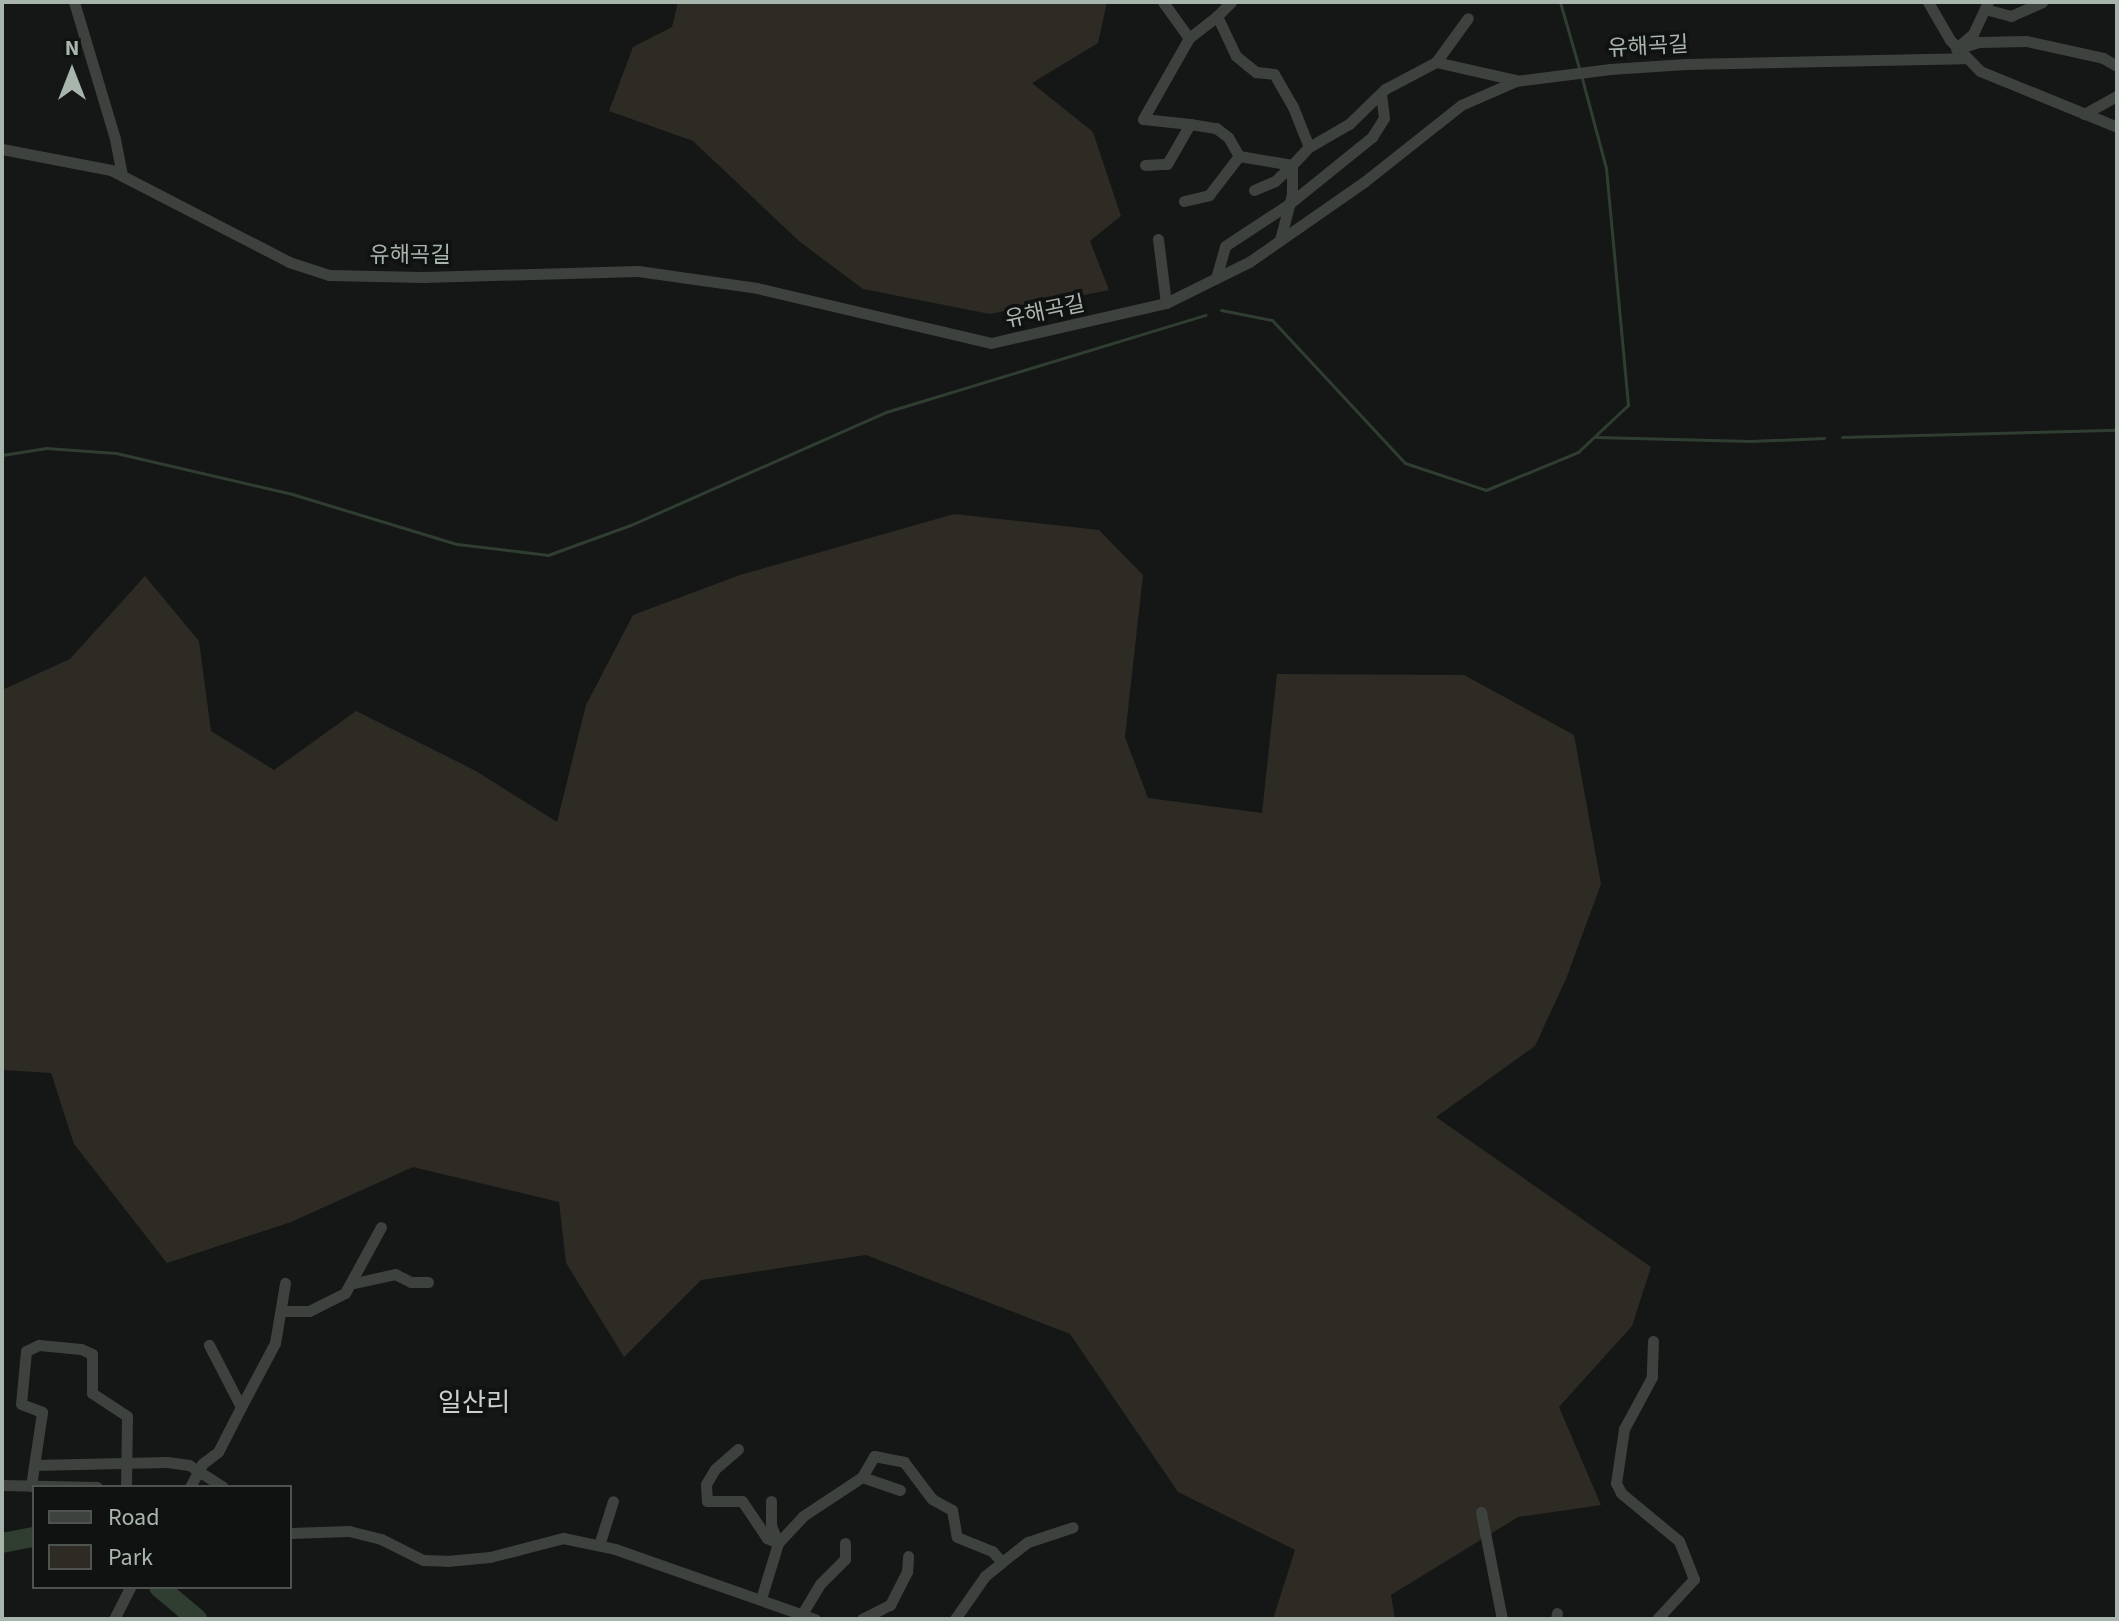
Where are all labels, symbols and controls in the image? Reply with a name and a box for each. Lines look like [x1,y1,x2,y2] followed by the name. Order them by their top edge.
[32,32,112,112] north arrow
[65,32,79,64] text: N
[1607,32,1689,62] street label: 유해곡길
[370,243,450,269] street label: 유해곡길
[1003,291,1087,333] street label: 유해곡길
[438,1387,510,1419] district label: 일산리
[32,1485,292,1589] legend
[108,1500,160,1535] text: Road
[108,1540,153,1575] text: Park

